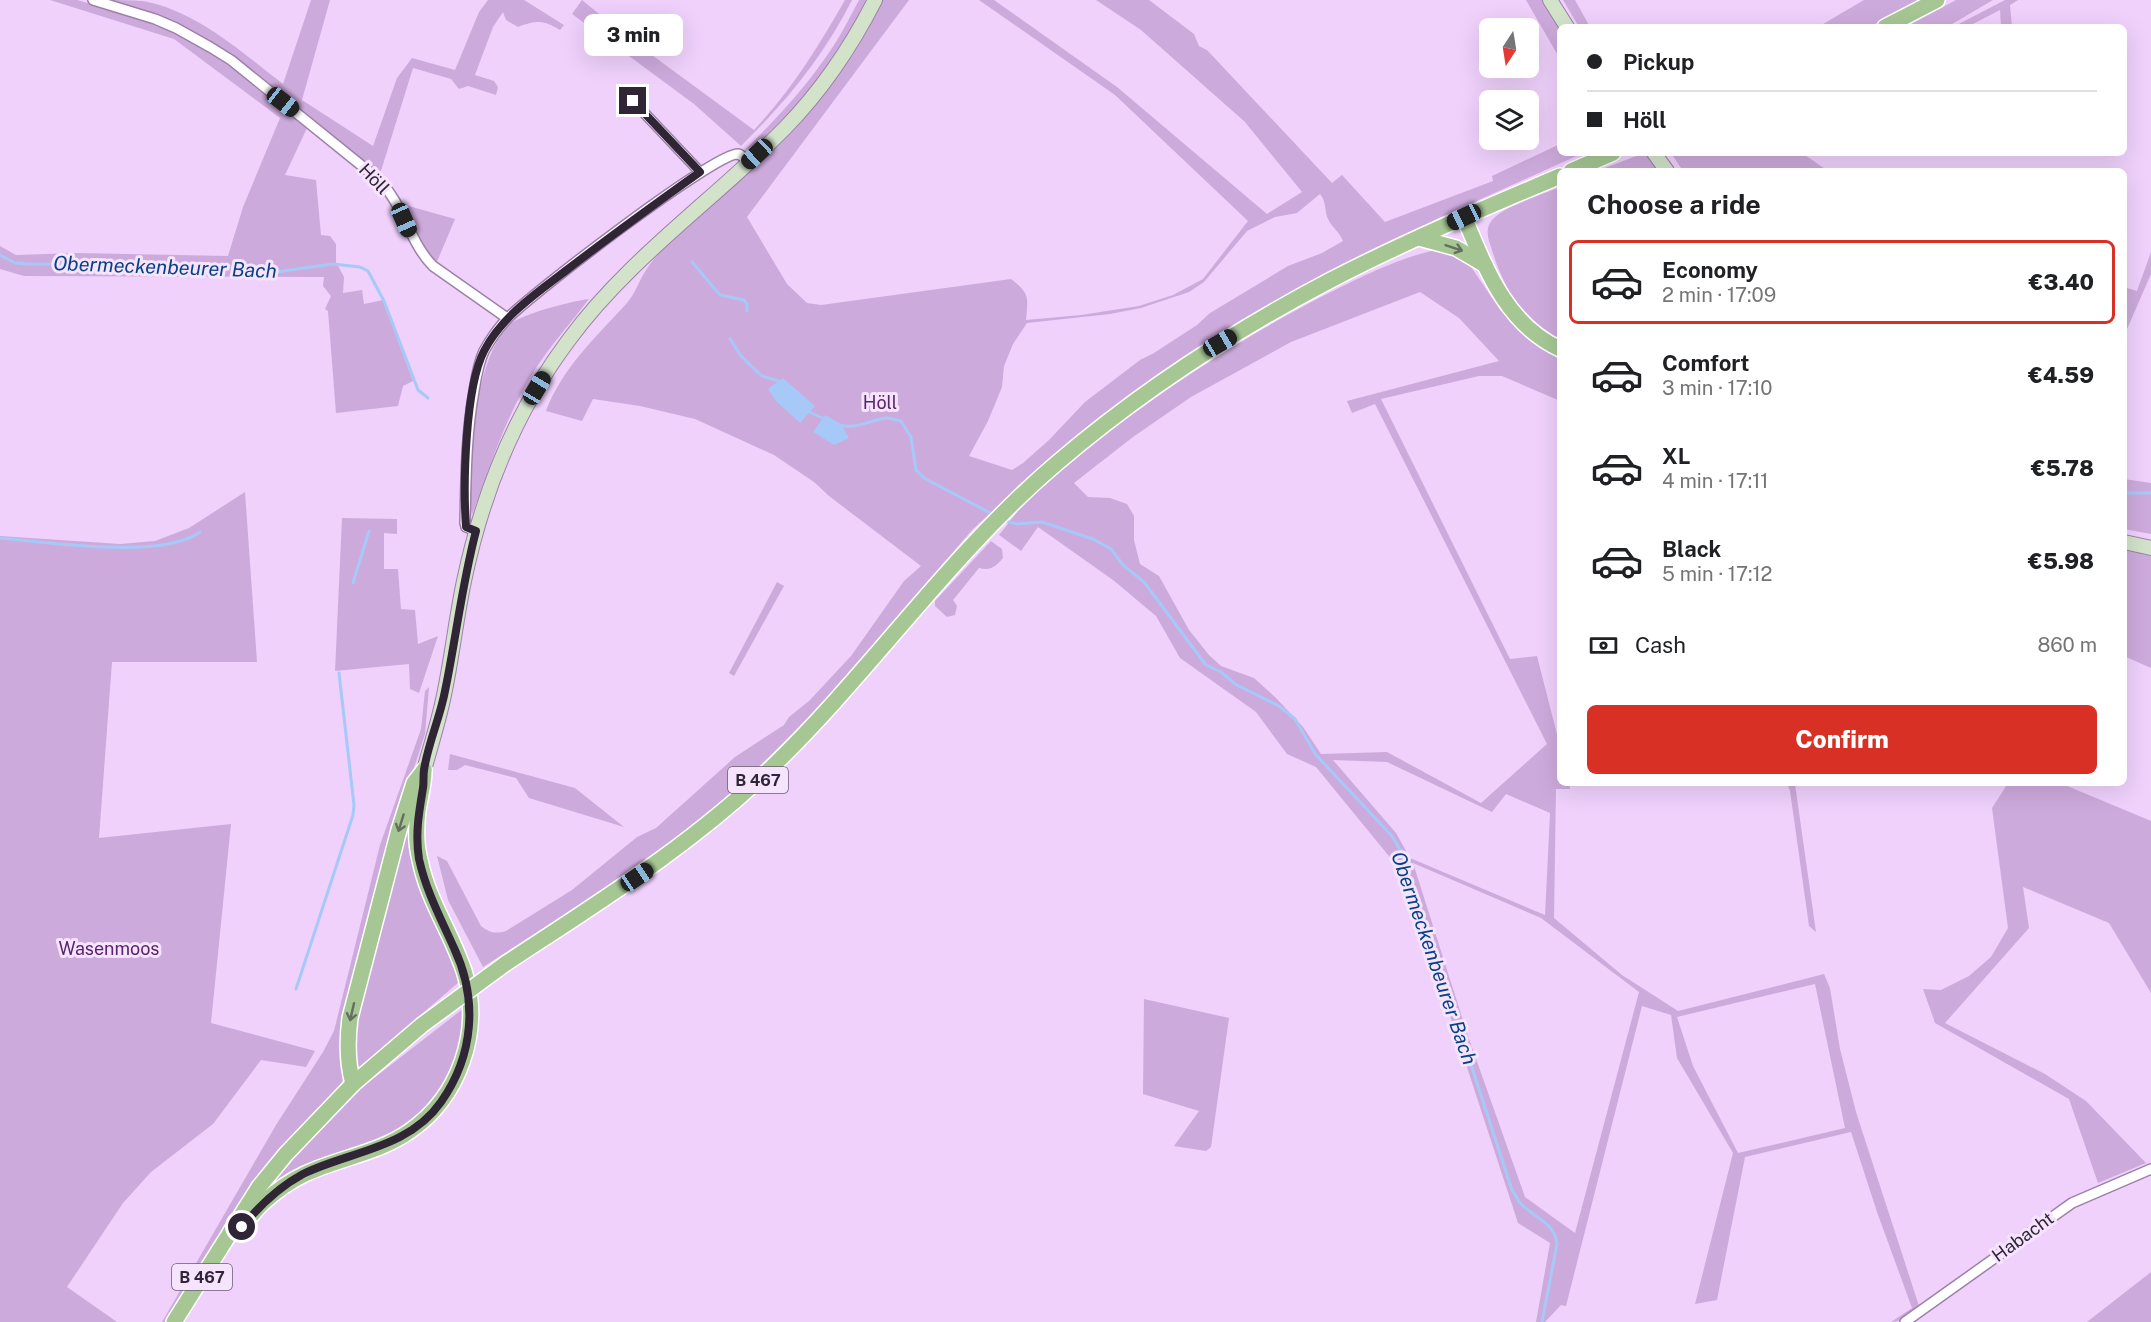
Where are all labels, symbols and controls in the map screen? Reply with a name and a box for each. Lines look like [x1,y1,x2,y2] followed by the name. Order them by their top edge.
[584,14,682,56] callout: 3 min
[1479,18,1539,78] north arrow
[1479,18,1539,150] map controls
[607,23,660,47] text: 3 min
[1623,49,1694,75] text: Pickup
[263,84,303,120] car
[619,87,646,114] route end
[1479,90,1539,150] button: layers
[1623,107,1666,133] text: Höll
[738,135,776,173] car
[355,159,394,198] street label: Höll
[1587,188,1761,220] text: Choose a ride
[388,200,420,240] car
[1444,201,1484,233] car
[1444,243,1463,254] one-way arrow
[53,251,277,283] water label: Obermeckenbeurer Bach
[1590,255,1644,309] icon: car
[1662,257,1758,283] text: Economy
[2029,269,2094,295] text: €3.40
[1662,283,1776,307] text: 2 min · 17:09
[1200,326,1240,360] car
[1590,348,1644,402] icon: car
[1662,350,1749,376] text: Comfort
[2028,362,2094,388] text: €4.59
[520,368,554,408] car
[1662,376,1773,400] text: 3 min · 17:10
[863,392,897,413] park label: Höll
[1590,441,1644,495] icon: car
[1662,443,1690,469] text: XL
[2031,455,2094,481] text: €5.78
[1662,469,1768,493] text: 4 min · 17:11
[1590,534,1644,588] icon: car
[1662,536,1721,562] text: Black
[2028,548,2094,574] text: €5.98
[1662,562,1773,586] text: 5 min · 17:12
[1587,629,1620,662] icon: cash
[1635,632,1686,658] text: Cash
[2037,633,2097,657] text: 860 m
[1587,705,2097,774] button: Confirm
[728,767,788,793] road number: B 467
[395,813,406,832] one-way arrow
[1386,848,1482,1068] water label: Obermeckenbeurer Bach
[617,859,657,895] car
[59,938,159,959] park label: Wasenmoos
[346,1002,357,1021] one-way arrow
[1988,1207,2058,1266] street label: Habacht
[228,1213,255,1240] route start
[172,1264,232,1290] road number: B 467

